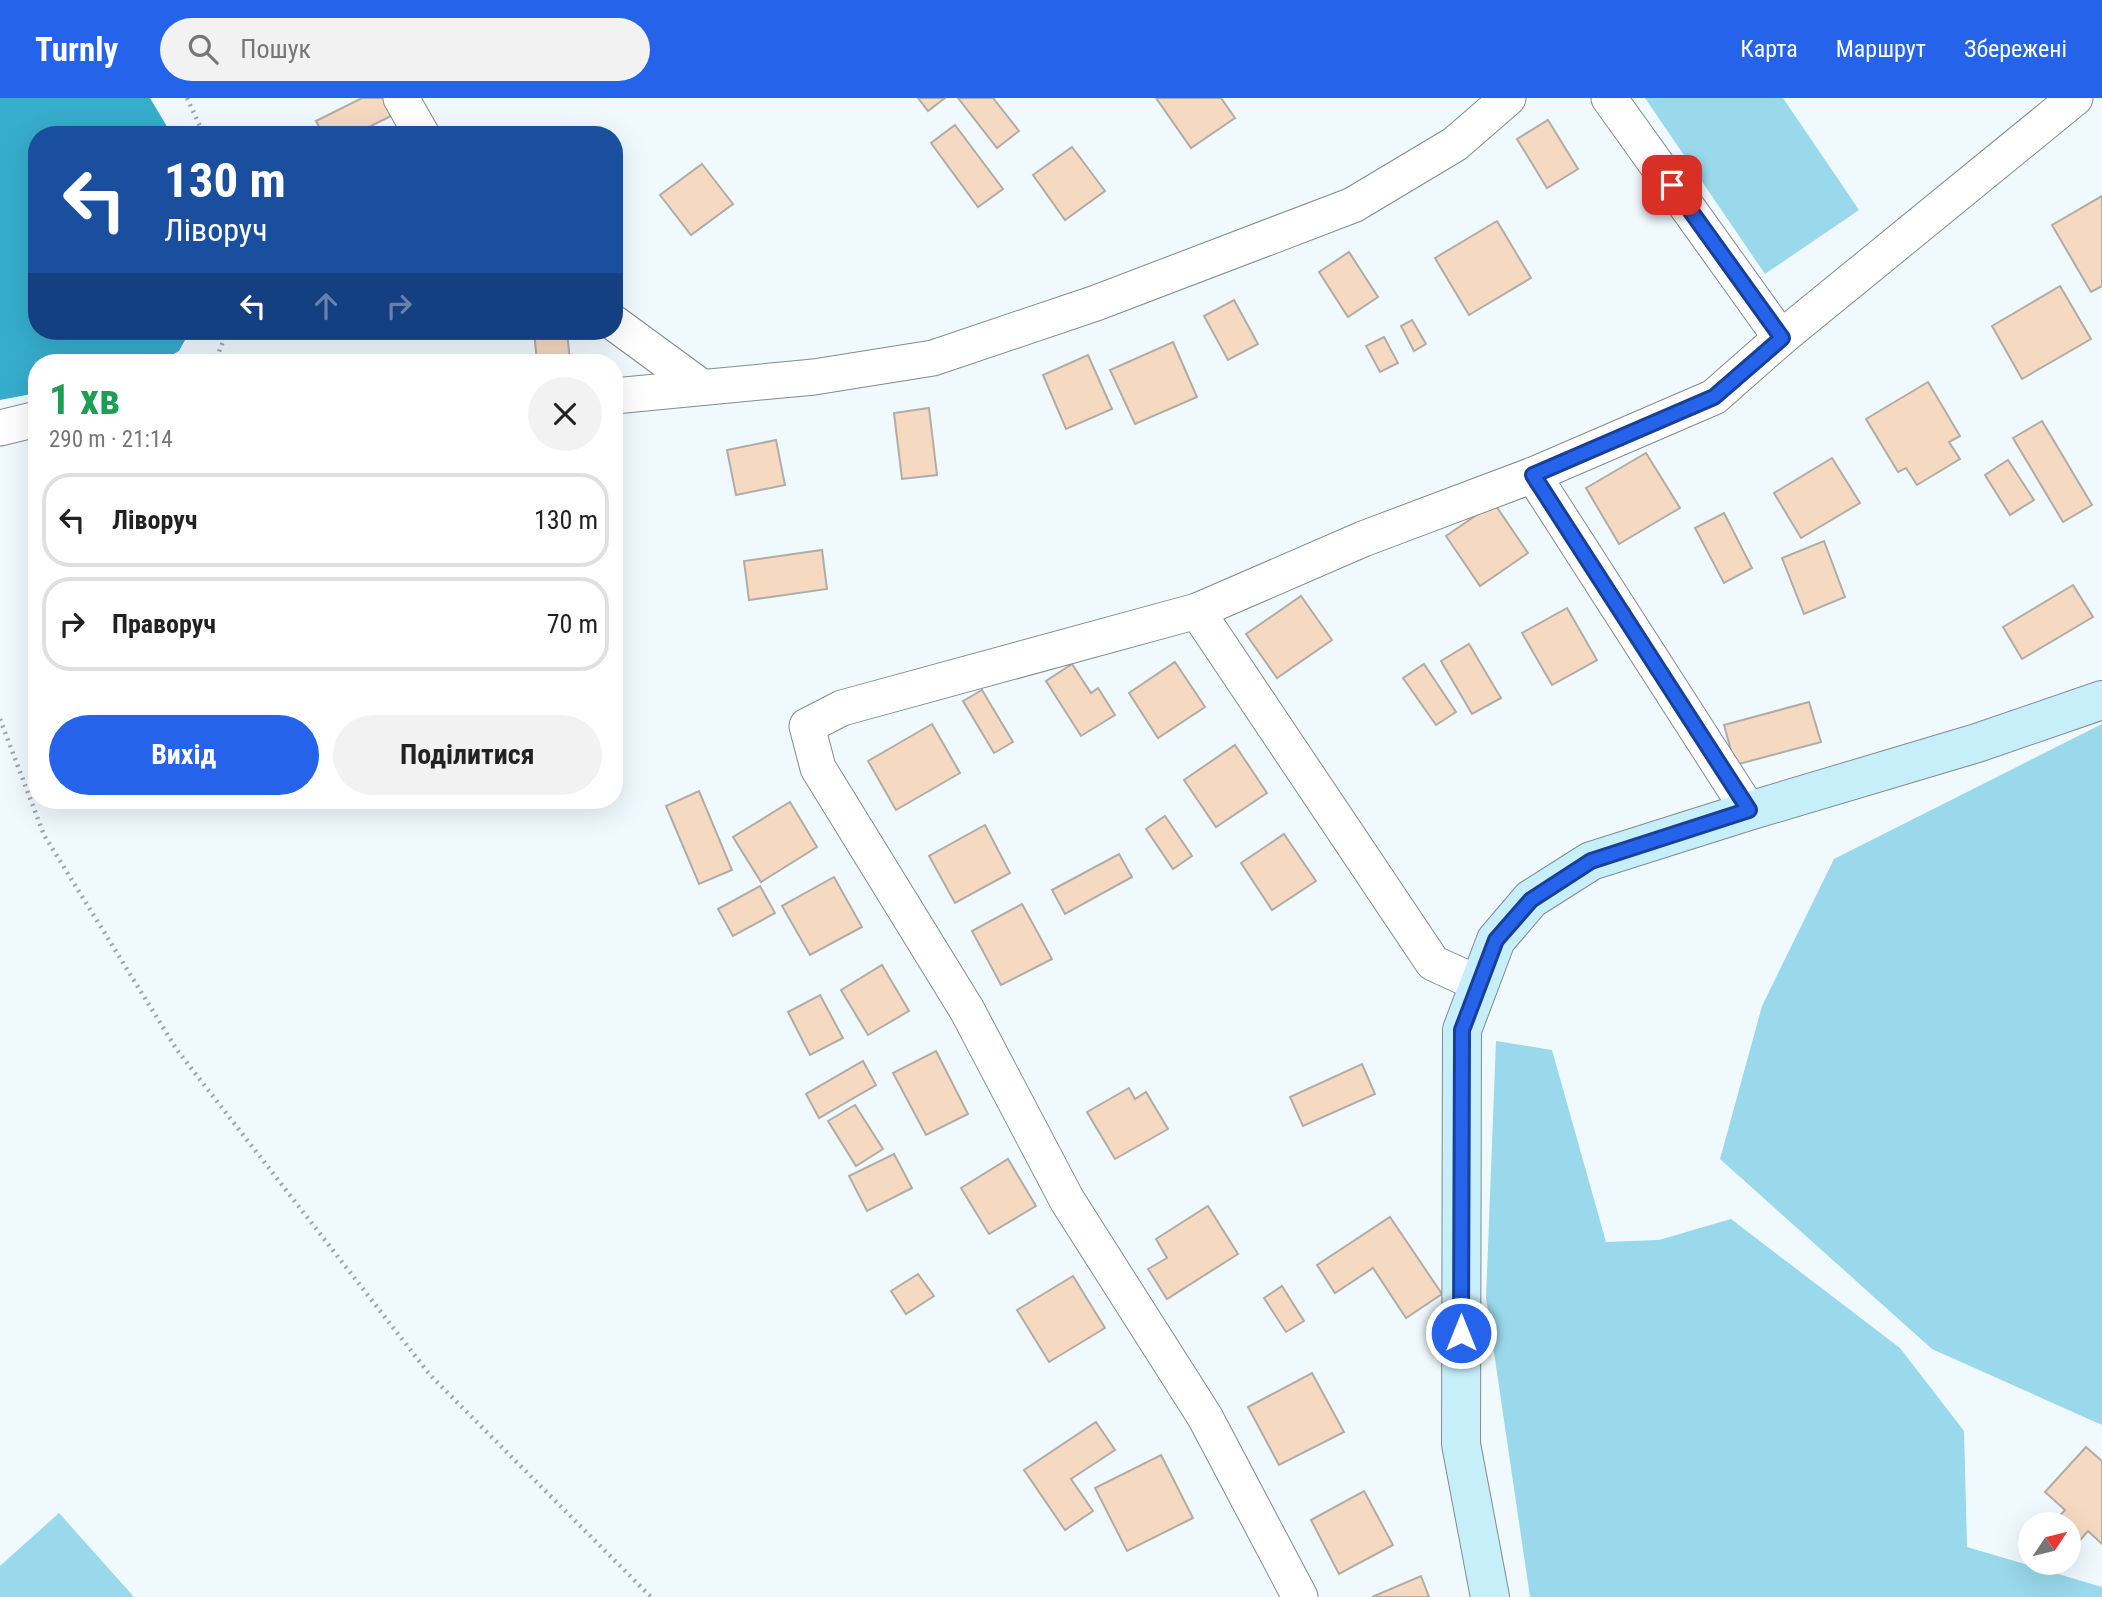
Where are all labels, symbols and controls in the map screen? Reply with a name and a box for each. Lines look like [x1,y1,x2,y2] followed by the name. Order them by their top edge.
[160,18,650,81] search box
[35,30,118,69] text: Turnly
[184,30,222,68] icon: search
[240,34,311,64] text: Пошук
[1740,35,1798,63] text: Карта
[1836,35,1926,63] text: Маршрут
[1964,35,2067,63] text: Збережені
[164,152,286,209] text: 130 m
[49,154,140,245] icon: left
[1642,155,1702,215] pin
[1653,166,1691,204] icon: arrive
[164,211,268,249] text: Ліворуч
[234,287,272,325] icon: left
[307,287,345,325] icon: ahead
[380,287,418,325] icon: right
[49,375,120,424] text: 1 хв
[528,377,602,451] button: close
[49,426,173,453] text: 290 m · 21:14
[53,501,91,539] icon: left
[112,505,197,535] text: Ліворуч
[534,505,598,535] text: 130 m
[53,605,91,643] icon: right
[112,609,216,639] text: Праворуч
[547,609,598,639] text: 70 m
[49,715,319,795] button: Вихід
[333,715,602,795] button: Поділитися
[1424,1296,1498,1370] position arrow
[2018,1512,2081,1575] north arrow
[2018,1512,2081,1575] map controls

